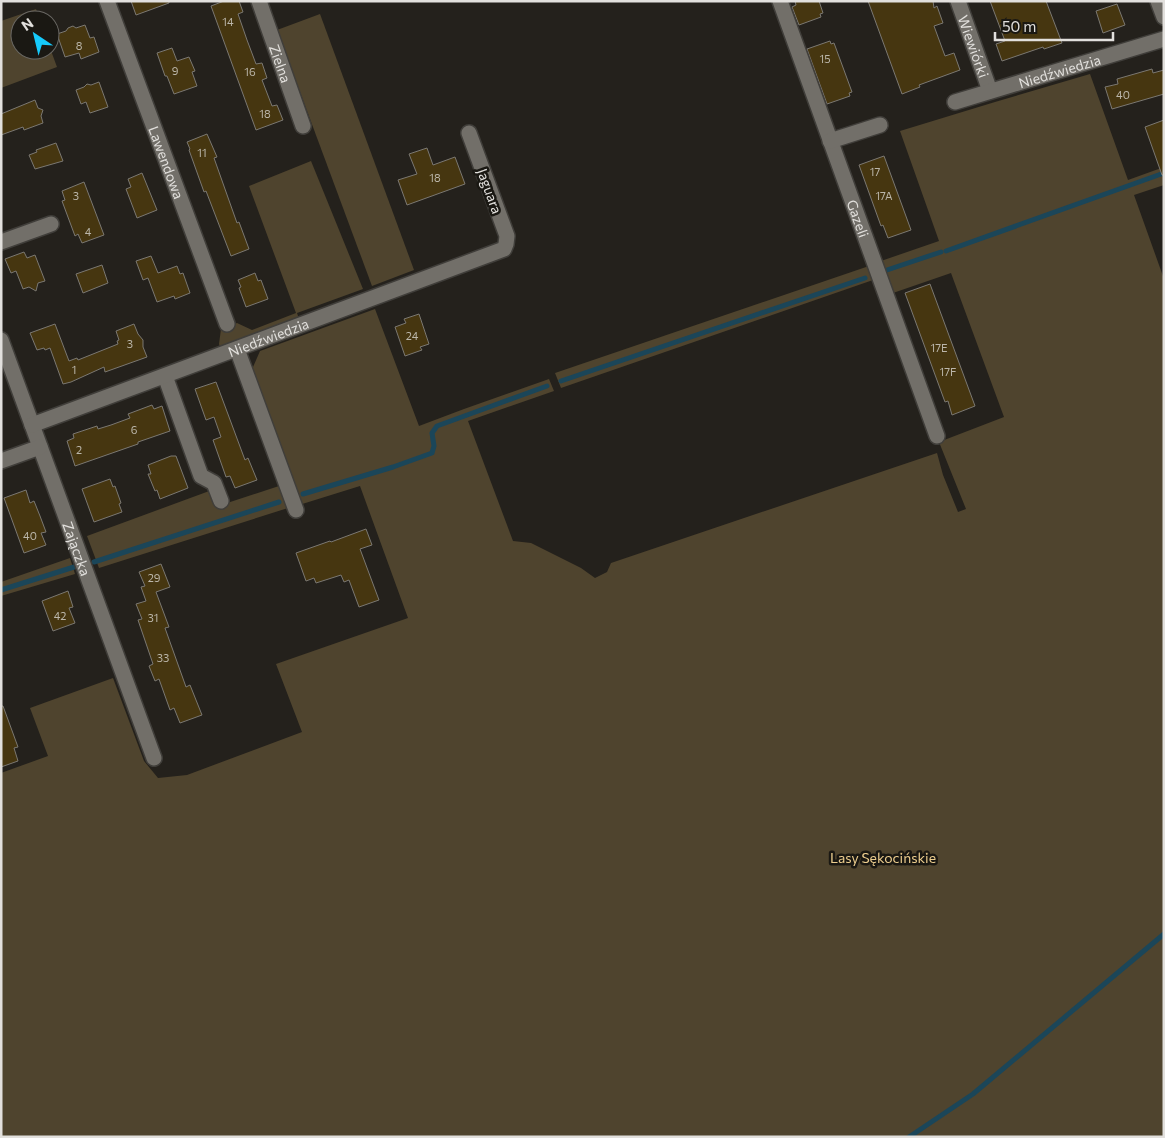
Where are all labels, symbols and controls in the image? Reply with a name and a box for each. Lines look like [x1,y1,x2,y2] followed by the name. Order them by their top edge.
[10,10,60,60] north arrow
[995,10,1112,42] scale bar
[955,13,993,80] street label: Wiewiórki
[18,14,36,34] text: N
[222,15,234,28] house number: 14
[1002,17,1036,35] text: 50 m
[76,39,83,52] house number: 8
[266,42,295,85] street label: Zielna
[1016,50,1102,91] street label: Niedźwiedzia
[819,52,831,65] house number: 15
[172,64,179,77] house number: 9
[244,65,256,78] house number: 16
[1116,88,1130,101] house number: 40
[259,107,271,120] house number: 18
[146,124,188,201] street label: Lawendowa
[197,146,207,159] house number: 11
[870,165,880,178] house number: 17
[474,166,506,216] street label: Jaguara
[429,171,441,184] house number: 18
[73,189,79,202] house number: 3
[875,189,893,202] house number: 17A
[844,197,873,240] street label: Gazeli
[85,225,92,238] house number: 4
[225,314,311,360] street label: Niedźwiedzia
[406,329,419,342] house number: 24
[127,337,133,350] house number: 3
[930,341,948,354] house number: 17E
[72,363,76,376] house number: 1
[940,365,956,378] house number: 17F
[131,423,138,436] house number: 6
[76,443,82,456] house number: 2
[60,519,95,578] street label: Zajączka
[23,529,37,542] house number: 40
[148,571,161,584] house number: 29
[54,609,66,622] house number: 42
[148,611,158,624] house number: 31
[157,651,169,664] house number: 33
[830,849,936,866] park label: Lasy Sękocińskie

